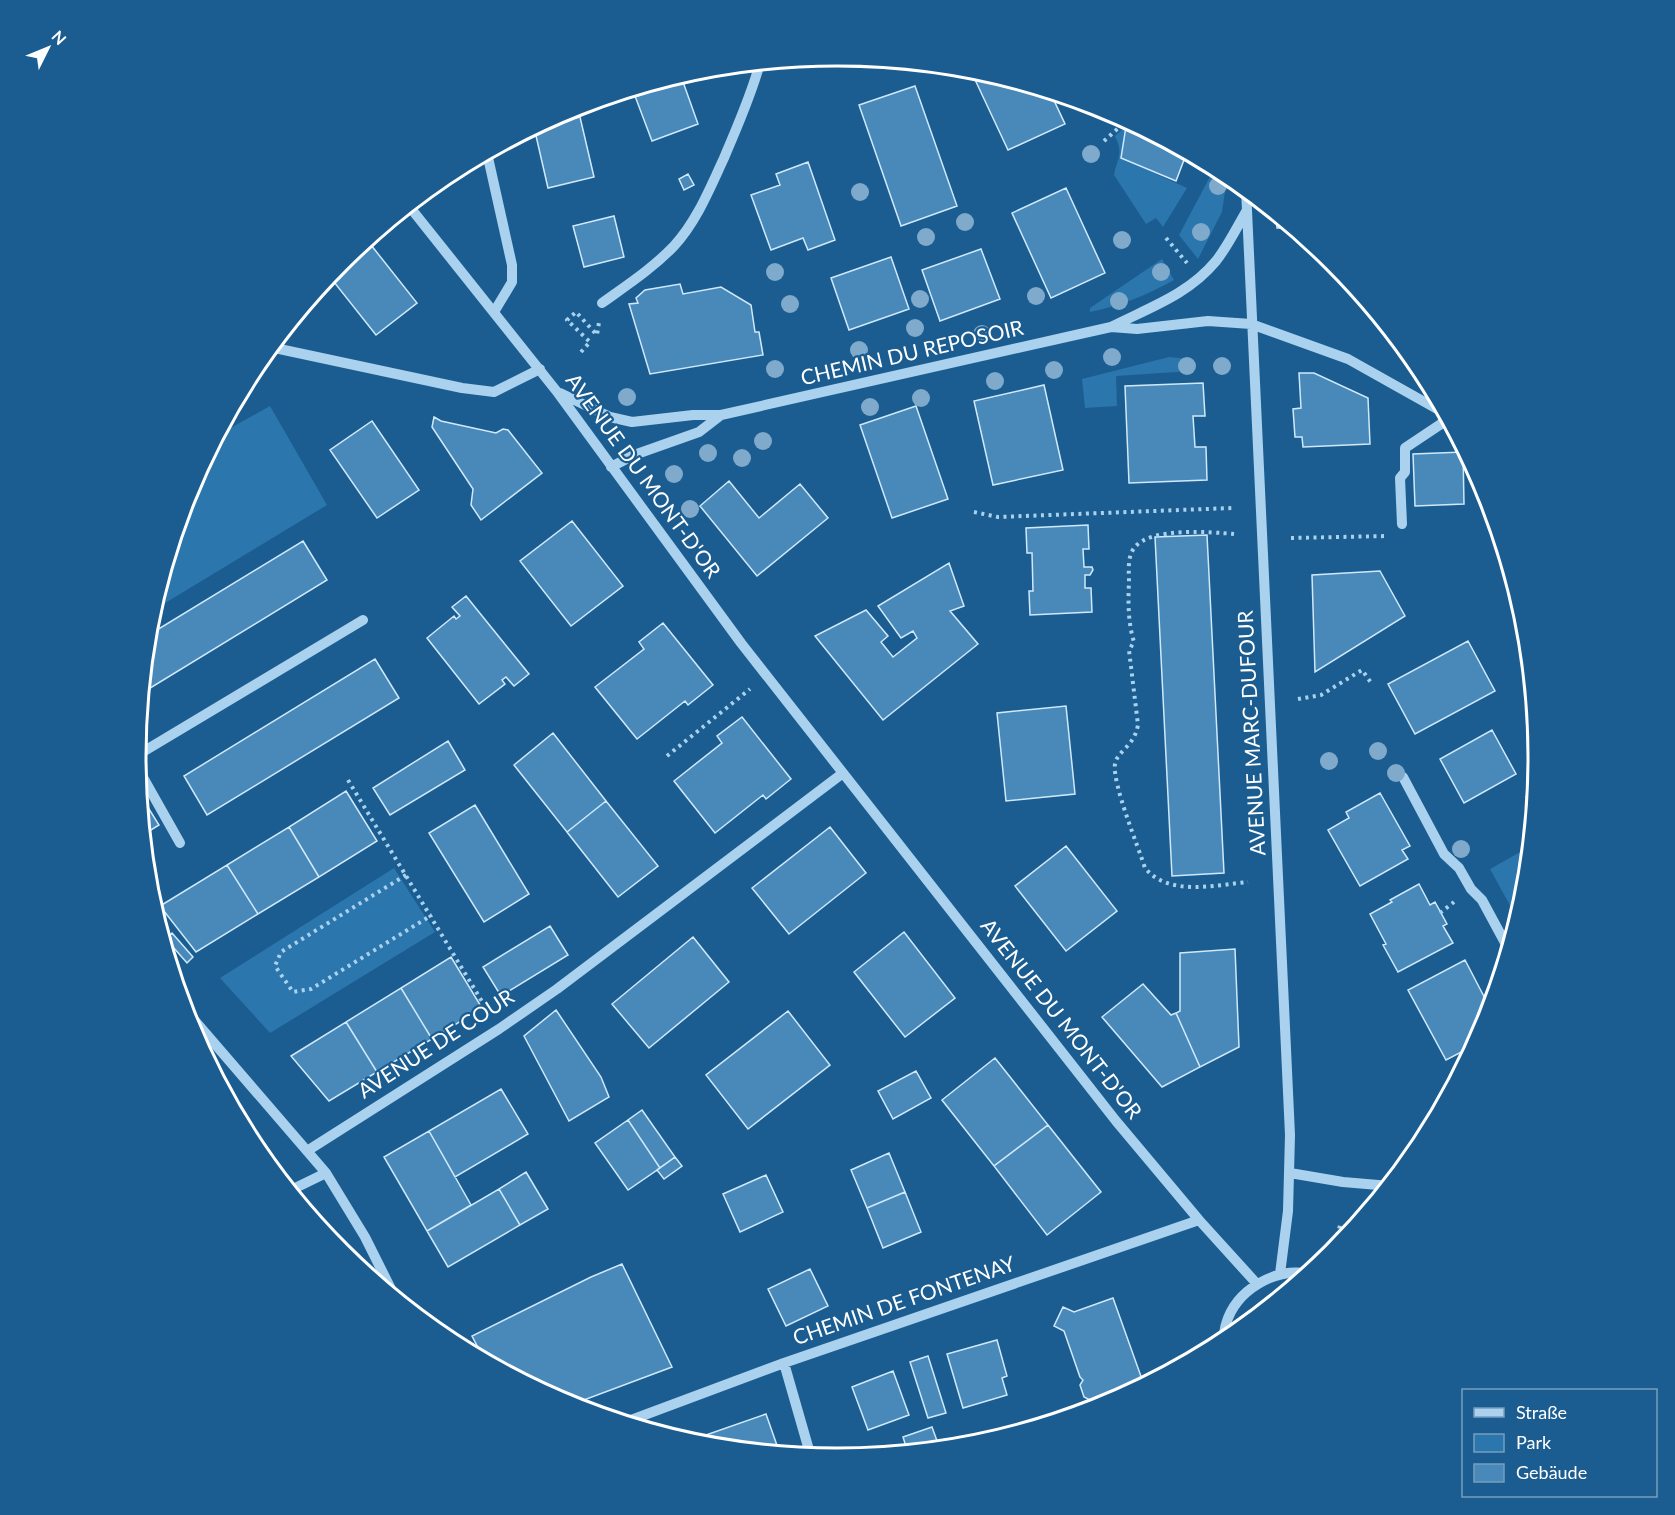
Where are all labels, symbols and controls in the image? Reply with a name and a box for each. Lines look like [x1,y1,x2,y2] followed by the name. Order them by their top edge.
[18,18,78,78] north arrow
[48,26,70,48] text: N
[798,314,1026,389] street label: CHEMIN DU REPOSOIR
[562,368,727,583] street label: AVENUE DU MONT-D'OR
[1232,609,1269,856] street label: AVENUE MARC-DUFOUR
[976,913,1148,1124] street label: AVENUE DU MONT-D'OR
[352,983,519,1103] street label: AVENUE DE COUR
[789,1249,1019,1349] street label: CHEMIN DE FONTENAY
[1462,1389,1657,1497] legend
[1516,1401,1567,1423] text: Straße
[1516,1431,1552,1453] text: Park
[1516,1461,1587,1483] text: Gebäude

